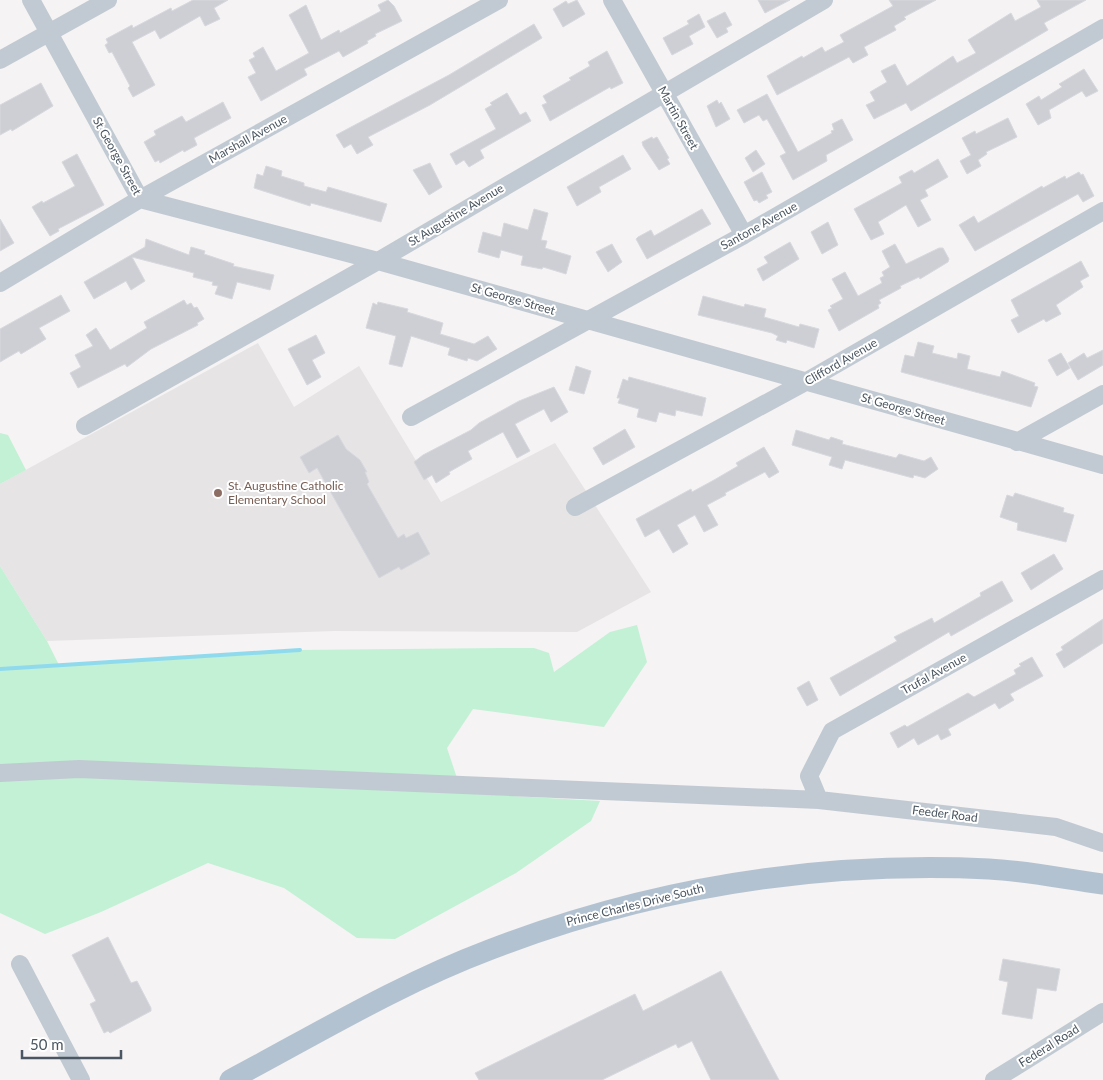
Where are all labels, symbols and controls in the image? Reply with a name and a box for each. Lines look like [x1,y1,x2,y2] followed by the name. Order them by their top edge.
[655,83,702,153] street label: Martin Street
[206,111,290,166] street label: Marshall Avenue
[90,114,145,198] street label: St George Street
[405,180,506,249] street label: St Augustine Avenue
[718,198,800,253] street label: Santone Avenue
[469,279,558,318] street label: St George Street
[802,335,880,388] street label: Clifford Avenue
[859,389,948,428] street label: St George Street
[228,478,344,507] place label: St. Augustine Catholic Elementary School
[212,487,224,499] marker: St. Augustine Catholic Elementary School
[899,650,969,698] street label: Trufal Avenue
[911,802,979,825] street label: Feeder Road
[565,880,705,929] street label: Prince Charles Drive South
[1016,1021,1082,1070] street label: Federal Road
[22,1028,121,1060] scale bar
[30,1035,64,1053] text: 50 m

